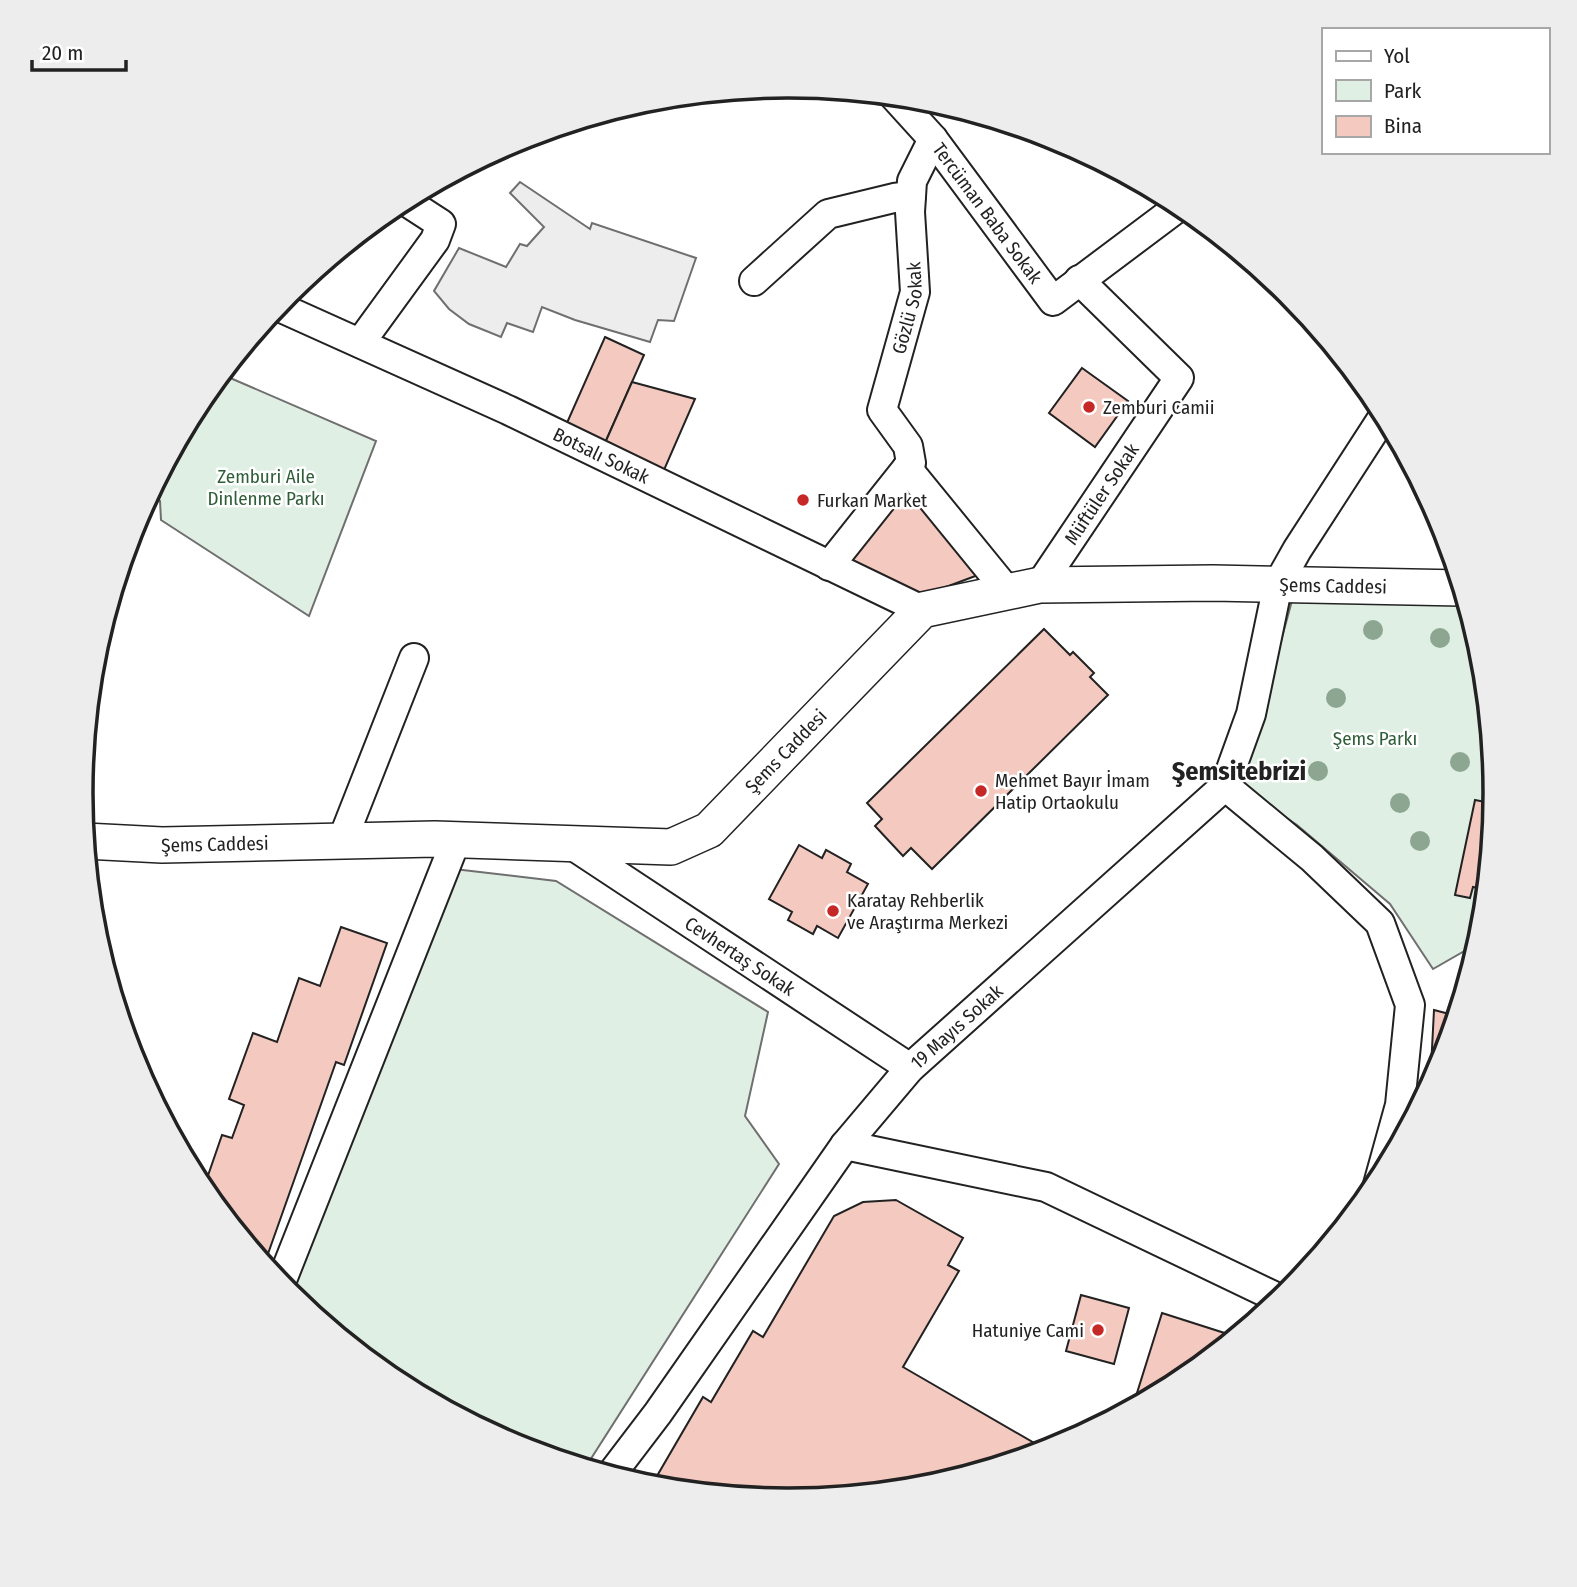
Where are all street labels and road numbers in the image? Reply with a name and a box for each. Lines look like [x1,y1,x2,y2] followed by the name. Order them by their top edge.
[928,138,1047,288] street label: Tercüman Baba Sokak
[887,261,927,357] street label: Gözlü Sokak
[549,422,653,488] street label: Botsalı Sokak
[1059,439,1144,549] street label: Müftüler Sokak
[1279,573,1387,598] street label: Şems Caddesi
[740,704,831,798] street label: Şems Caddesi
[161,831,269,857] street label: Şems Caddesi
[681,911,800,1001] street label: Cevhertaş Sokak
[906,979,1007,1074] street label: 19 Mayıs Sokak

